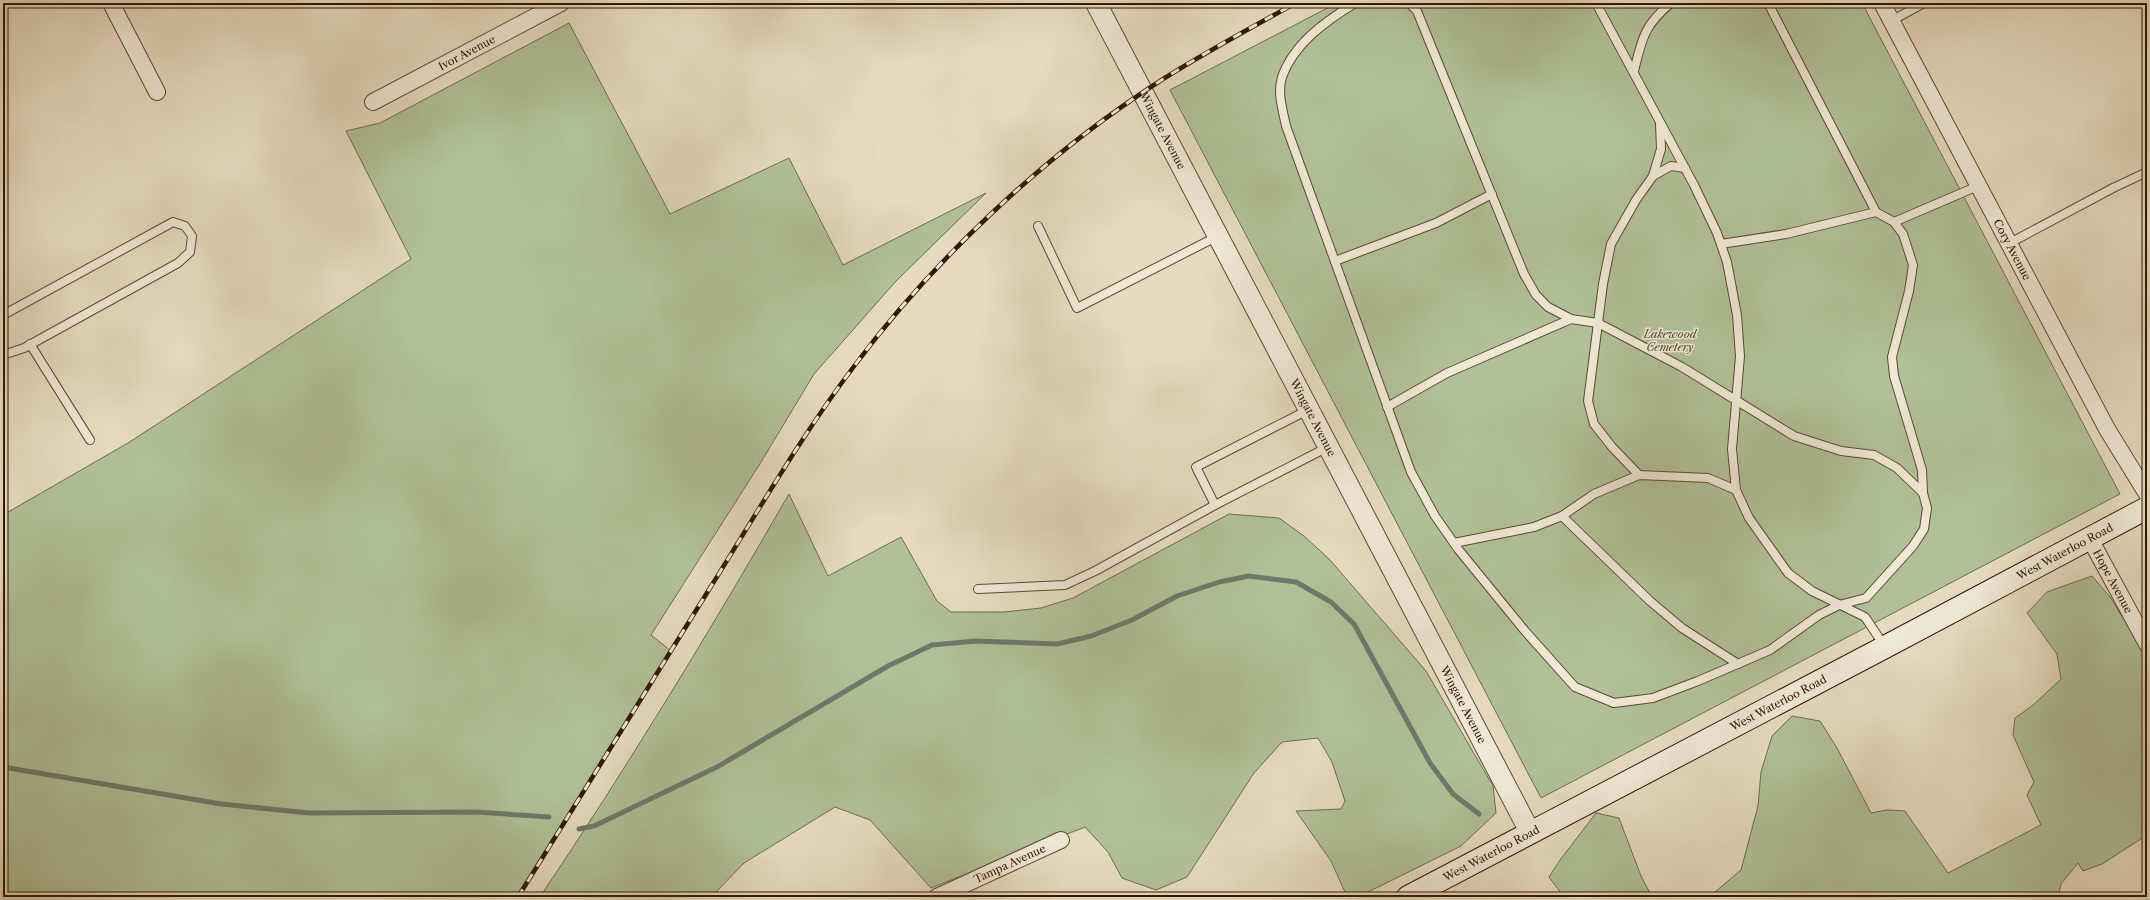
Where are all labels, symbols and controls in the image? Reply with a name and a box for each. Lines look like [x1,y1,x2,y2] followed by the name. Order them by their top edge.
[436,32,498,73] street label: Ivor Avenue
[1136,89,1189,172] street label: Wingate Avenue
[1990,217,2034,283] street label: Cory Avenue
[1643,327,1698,354] park label: Lakewood Cemetery
[1287,376,1339,459] street label: Wingate Avenue
[2013,520,2116,583] street label: West Waterloo Road
[2090,547,2136,616] street label: Hope Avenue
[1437,663,1489,746] street label: Wingate Avenue
[1727,672,1829,734] street label: West Waterloo Road
[1440,822,1542,885] street label: West Waterloo Road
[972,841,1048,886] street label: Tampa Avenue

